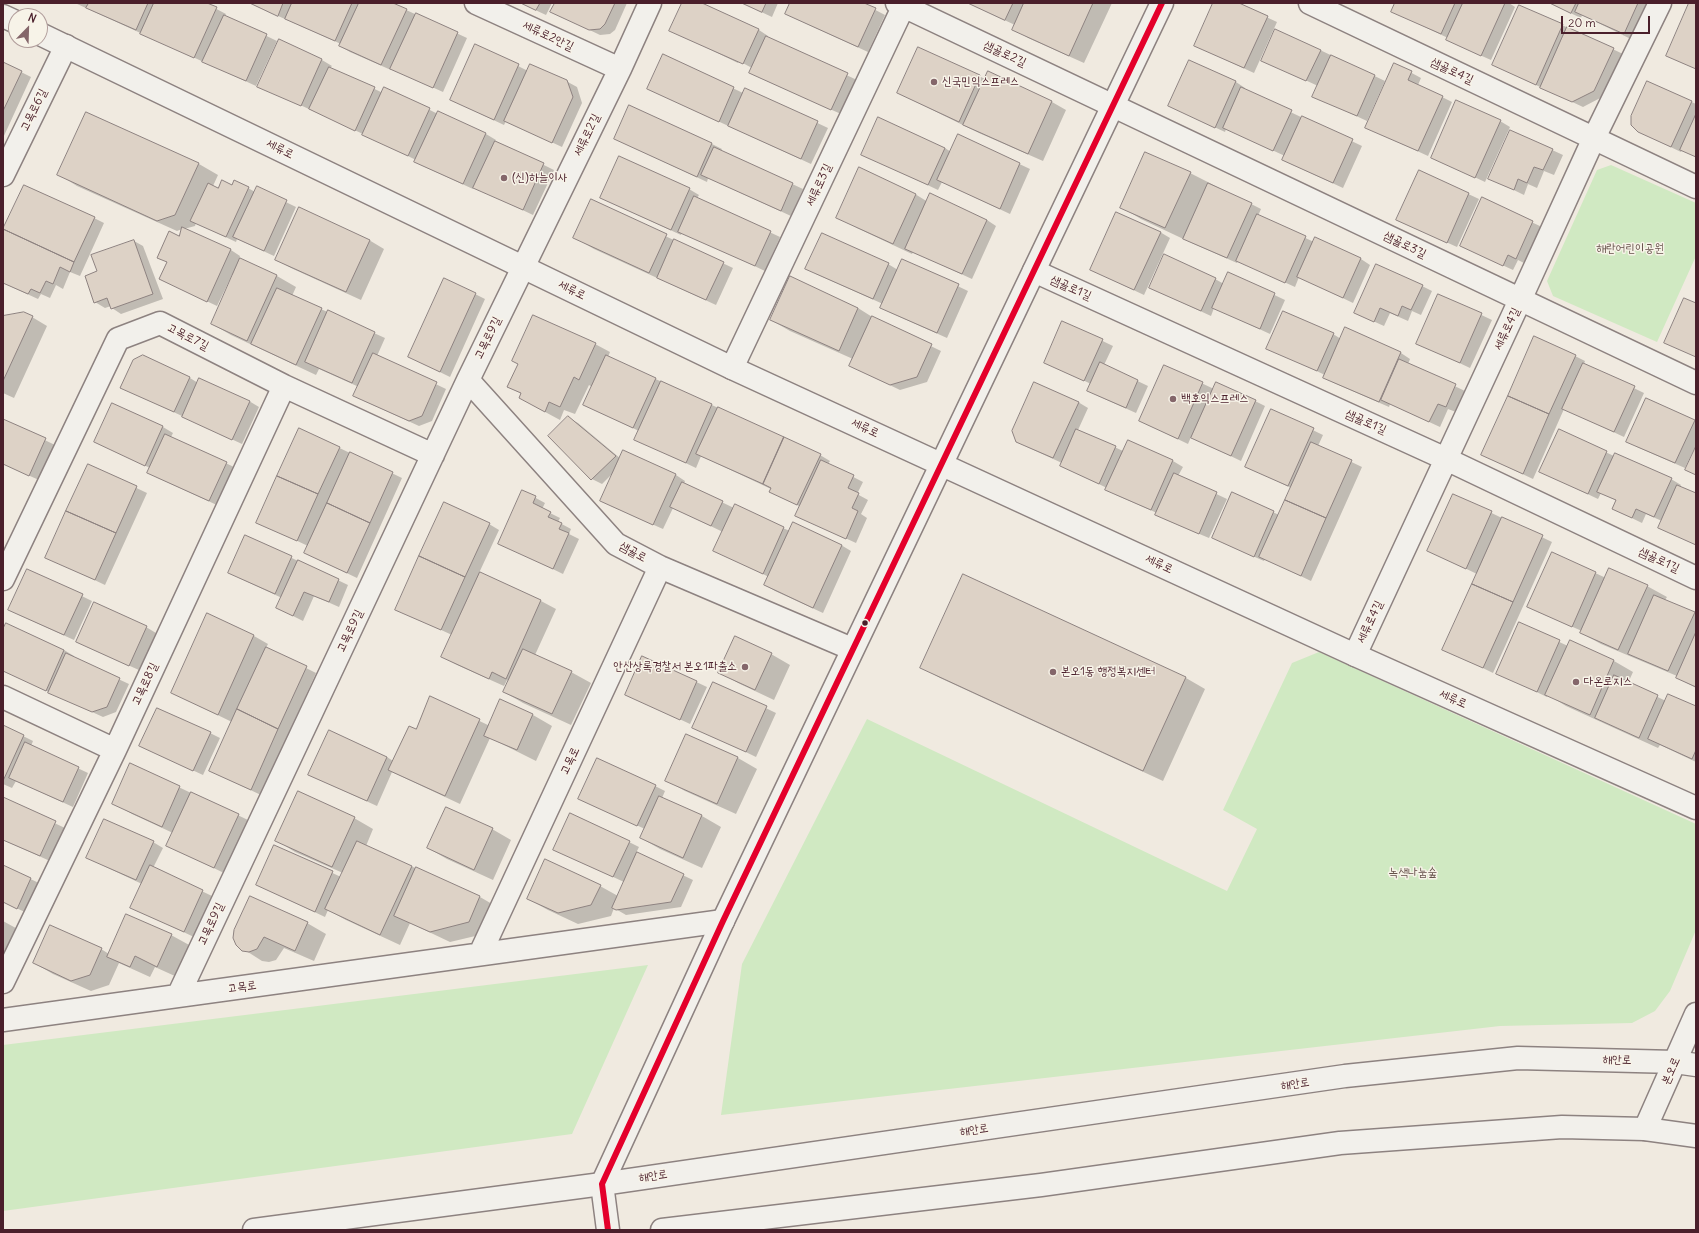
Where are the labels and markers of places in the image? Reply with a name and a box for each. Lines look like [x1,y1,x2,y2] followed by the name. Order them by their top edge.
[942,75,1019,89] place label: 신국민익스프레스
[929,77,939,87] marker: 신국민익스프레스
[512,171,568,185] place label: (신)하늘이사
[499,173,509,183] marker: (신)하늘이사
[1181,392,1249,406] place label: 백호익스프레스
[1168,394,1178,404] marker: 백호익스프레스
[860,618,870,628] unlabelled marker
[614,660,737,674] place label: 안산상록경찰서 본오1파출소
[740,662,750,672] marker: 안산상록경찰서 본오1파출소
[1061,665,1156,679] place label: 본오1동 행정복지센터
[1048,667,1058,677] marker: 본오1동 행정복지센터
[1584,675,1632,689] place label: 다온로지스
[1571,677,1581,687] marker: 다온로지스

